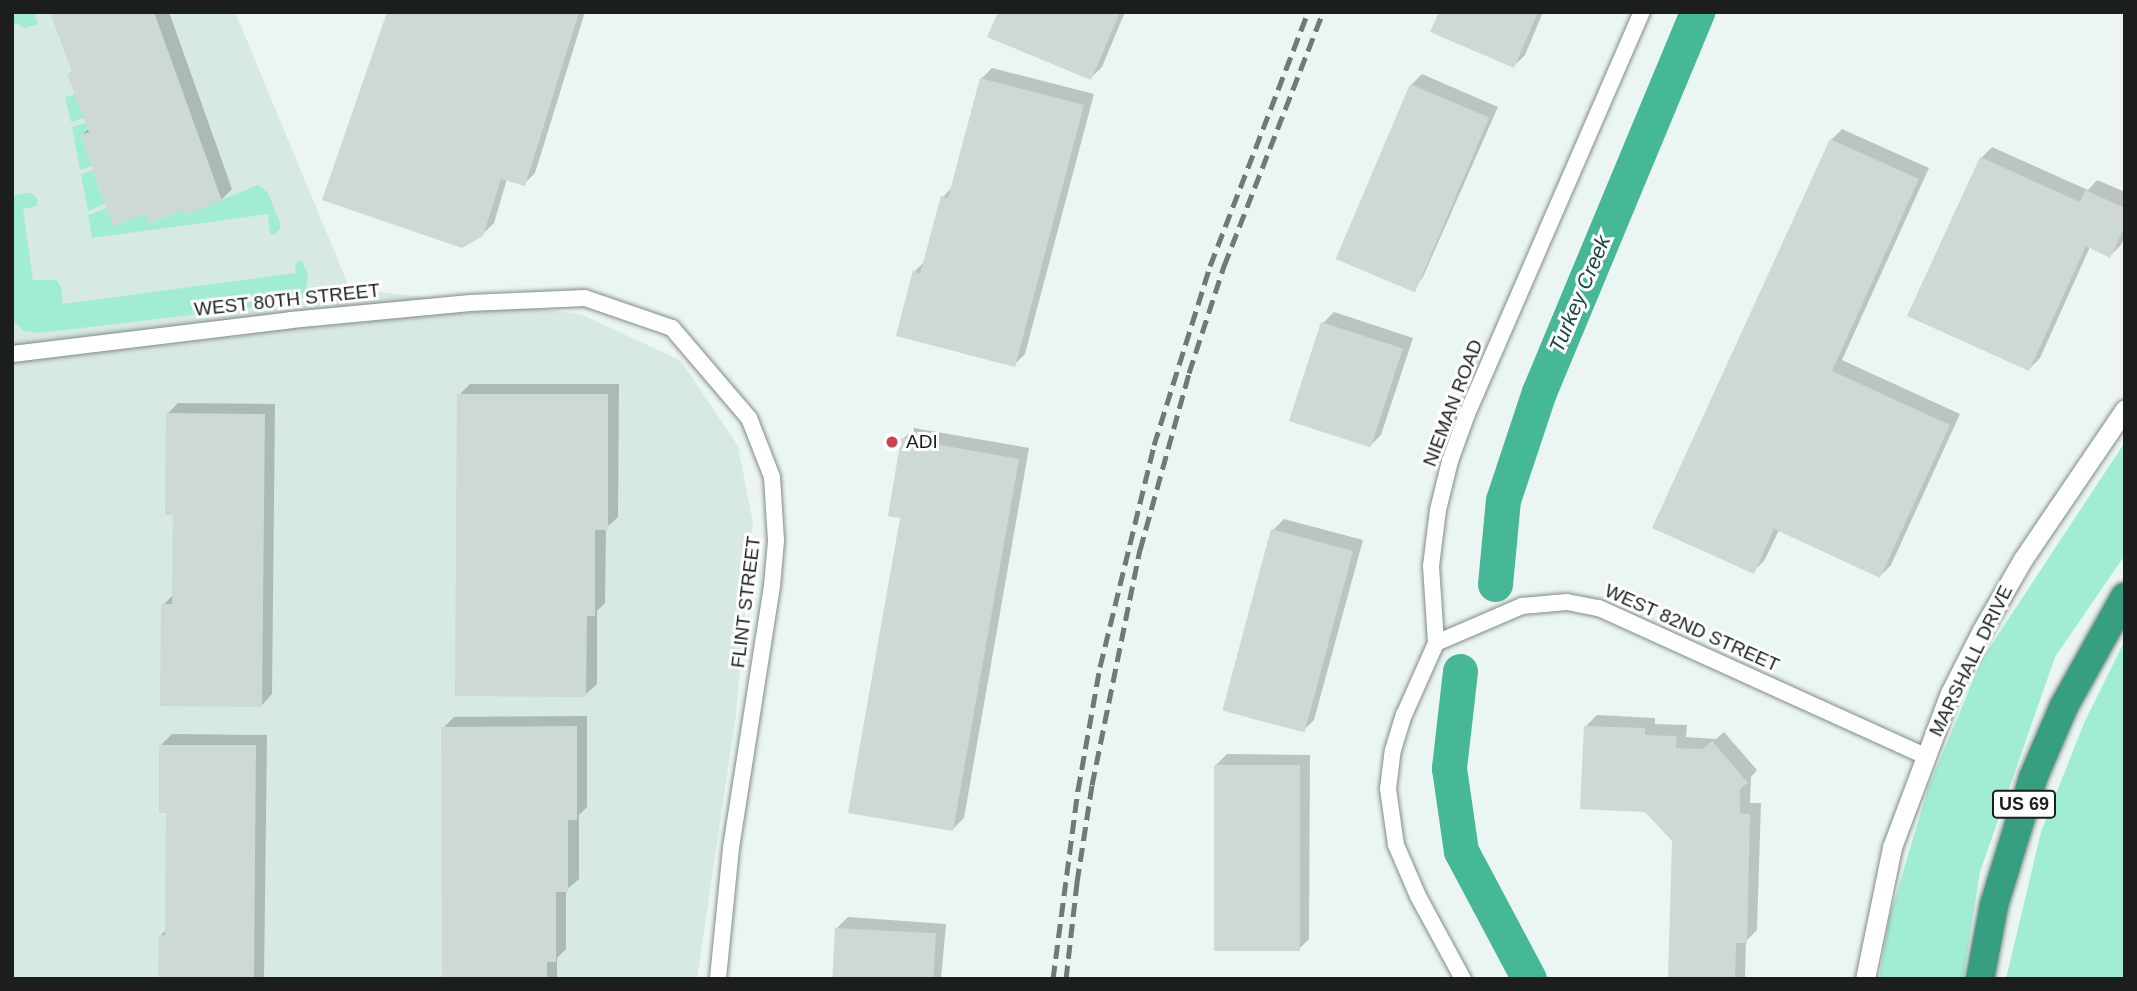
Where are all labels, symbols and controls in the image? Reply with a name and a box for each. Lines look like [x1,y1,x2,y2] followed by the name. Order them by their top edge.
[1544,232,1616,356] water label: Turkey Creek
[193,279,381,321] street label: WEST 80TH STREET
[1418,336,1488,470] street label: NIEMAN ROAD
[906,431,938,453] place label: ADI
[884,434,900,450] marker: ADI
[727,535,765,669] street label: FLINT STREET
[1601,579,1783,677] street label: WEST 82ND STREET
[1924,582,2018,740] street label: MARSHALL DRIVE
[1991,790,2057,818] road number: US 69

